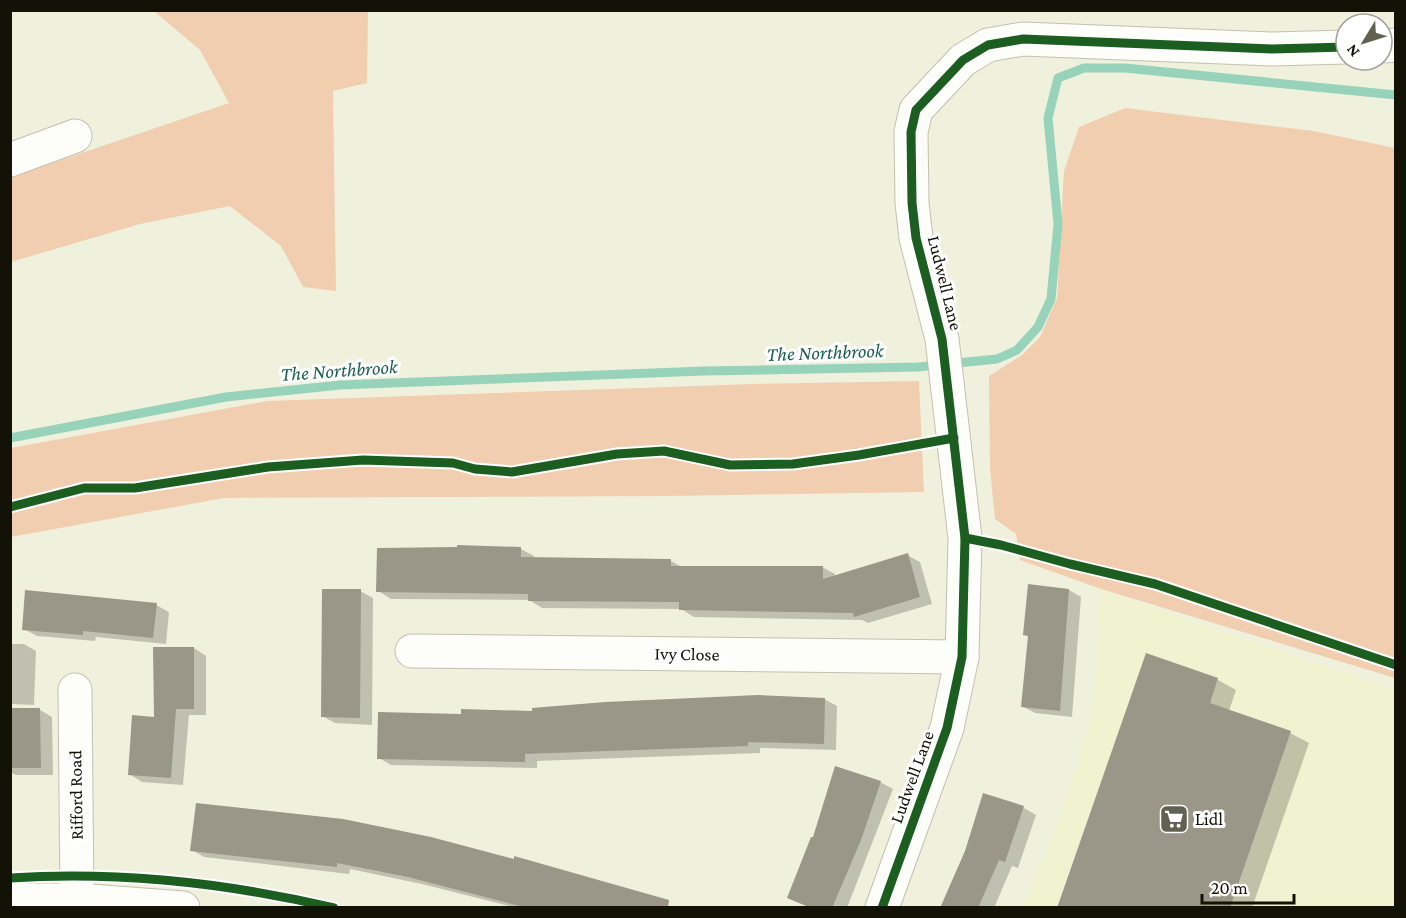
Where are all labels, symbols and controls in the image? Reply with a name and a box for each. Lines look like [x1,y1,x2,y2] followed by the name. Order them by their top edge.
[1334,12,1394,72] north arrow
[1342,41,1363,60] text: N
[924,234,966,332] street label: Ludwell Lane
[766,339,885,365] water label: The Northbrook
[280,355,400,385] water label: The Northbrook
[654,643,720,665] street label: Ivy Close
[886,728,938,826] street label: Ludwell Lane
[65,750,87,840] street label: Rifford Road
[1158,803,1190,835] supermarket icon: Lidl
[1195,809,1223,829] place label: Lidl
[1202,867,1294,905] scale bar
[1211,878,1248,898] text: 20 m

